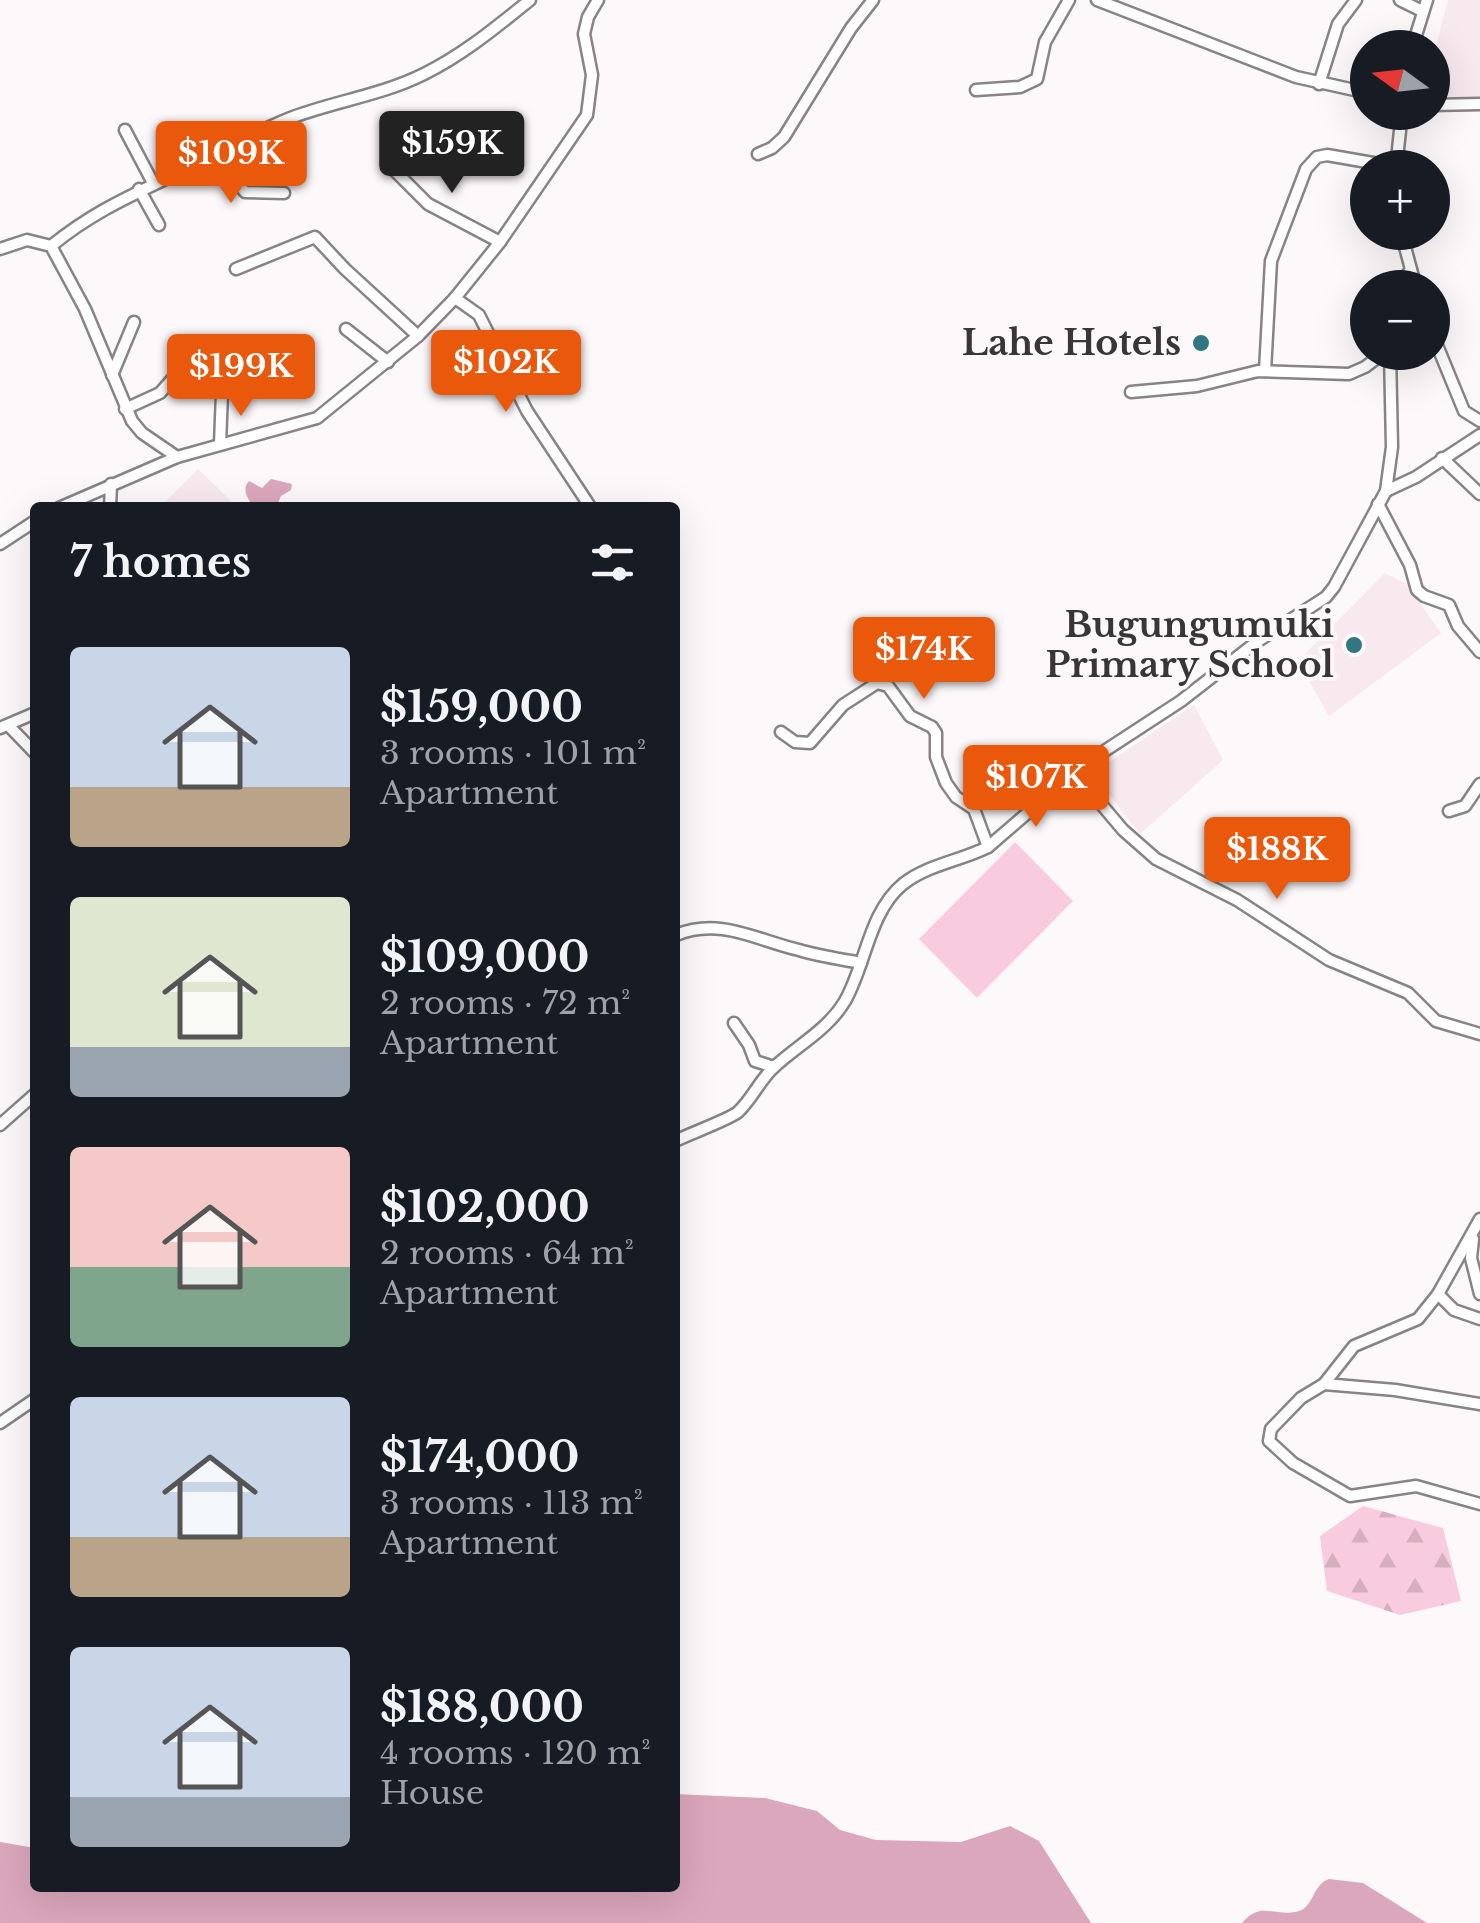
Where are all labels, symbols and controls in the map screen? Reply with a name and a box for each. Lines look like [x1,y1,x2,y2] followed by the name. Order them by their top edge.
[1350,30,1450,130] north arrow
[1350,30,1450,370] map controls
[382,111,522,196] pin: $159K
[161,121,301,206] pin: $109K
[401,123,503,163] text: $159K
[178,133,284,173] text: $109K
[1350,150,1450,250] button: +
[1350,270,1450,370] button: −
[962,321,1181,364] place label: Lahe Hotels
[436,330,576,415] pin: $102K
[1190,332,1212,354] marker: Lahe Hotels
[171,334,311,419] pin: $199K
[453,342,559,382] text: $102K
[189,346,293,386] text: $199K
[585,535,640,590] icon: filters
[70,536,251,588] text: 7 homes
[1045,603,1334,686] place label: Bugungumuki Primary School
[854,617,994,702] pin: $174K
[875,629,973,669] text: $174K
[1343,634,1365,656] marker: Bugungumuki Primary School
[380,681,583,733] text: $159,000
[150,687,270,807] icon: home
[380,733,646,773] text: 3 rooms · 101 m²
[966,745,1106,830] pin: $107K
[985,757,1087,797] text: $107K
[380,773,558,813] text: Apartment
[1207,817,1347,902] pin: $188K
[1226,829,1328,869] text: $188K
[380,931,590,983] text: $109,000
[150,937,270,1057] icon: home
[380,983,630,1023] text: 2 rooms · 72 m²
[380,1023,558,1063] text: Apartment
[380,1181,590,1233] text: $102,000
[150,1187,270,1307] icon: home
[380,1233,634,1273] text: 2 rooms · 64 m²
[380,1273,558,1313] text: Apartment
[380,1431,579,1483] text: $174,000
[150,1437,270,1557] icon: home
[380,1483,643,1523] text: 3 rooms · 113 m²
[380,1523,558,1563] text: Apartment
[380,1681,584,1733] text: $188,000
[150,1687,270,1807] icon: home
[380,1733,651,1773] text: 4 rooms · 120 m²
[380,1773,484,1813] text: House

